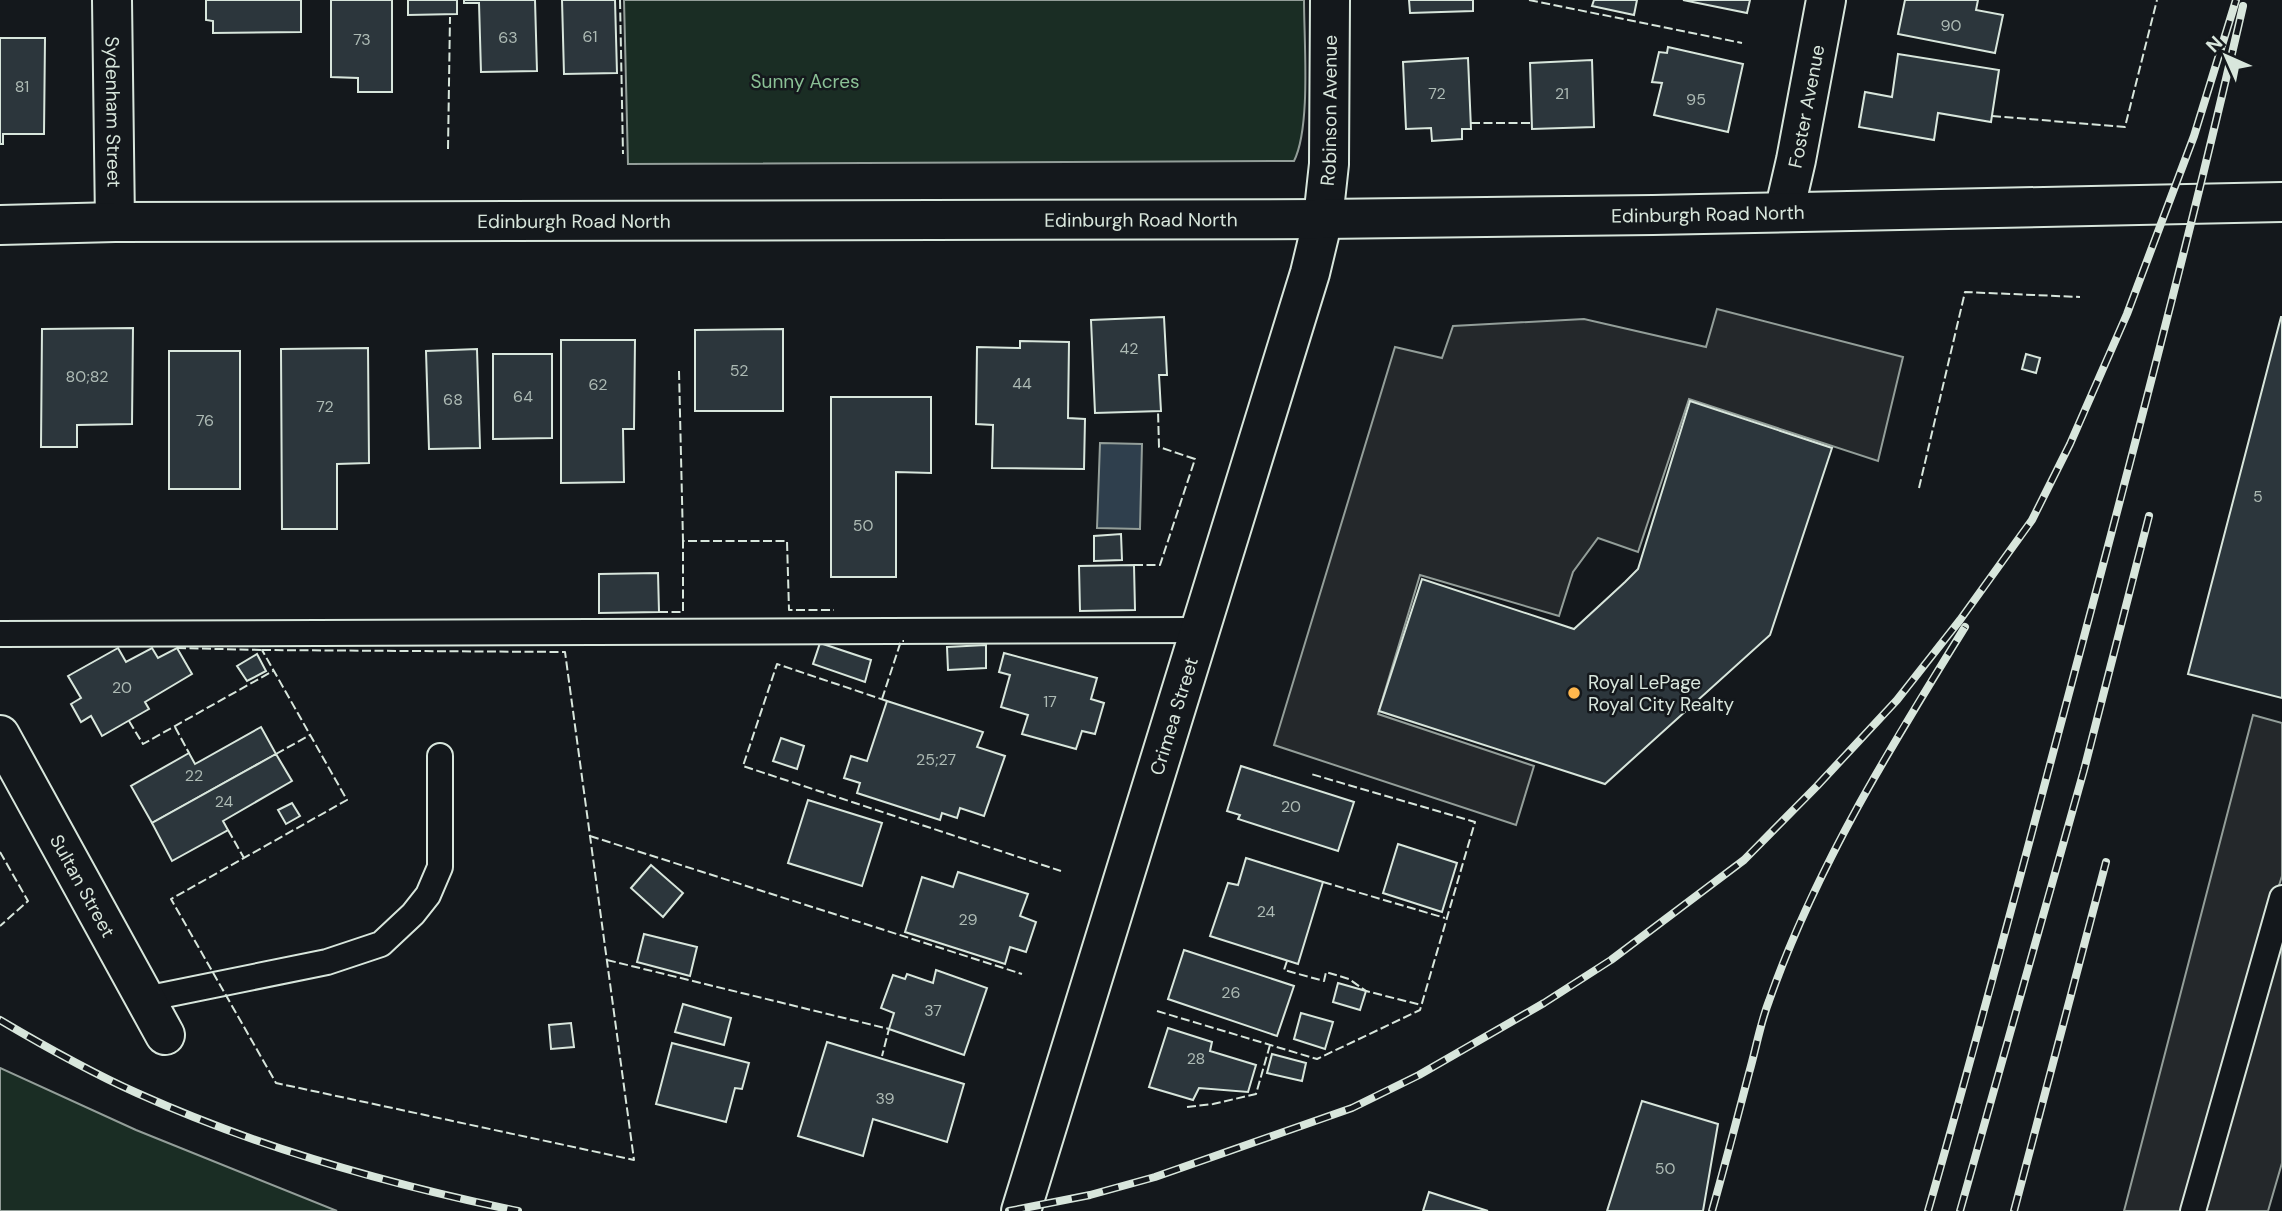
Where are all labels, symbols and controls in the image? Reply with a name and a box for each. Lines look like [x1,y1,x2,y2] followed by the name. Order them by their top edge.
[1941,15,1962,36] house number: 90
[2191,21,2261,91] north arrow
[582,26,598,47] house number: 61
[498,27,518,48] house number: 63
[353,29,371,50] house number: 73
[2201,31,2228,58] text: N
[1314,35,1342,187] street label: Robinson Avenue
[100,36,127,188] street label: Sydenham Street
[1782,43,1830,170] street label: Foster Avenue
[750,69,860,94] park label: Sunny Acres
[15,76,29,97] house number: 81
[1428,83,1446,104] house number: 72
[1555,83,1569,104] house number: 21
[1686,89,1706,110] house number: 95
[1611,199,1805,228] street label: Edinburgh Road North
[1044,207,1238,232] street label: Edinburgh Road North
[477,208,671,234] street label: Edinburgh Road North
[1120,338,1138,359] house number: 42
[730,360,748,381] house number: 52
[66,366,108,387] house number: 80;82
[1012,373,1032,394] house number: 44
[589,374,607,395] house number: 62
[513,386,533,407] house number: 64
[443,389,463,410] house number: 68
[316,396,334,417] house number: 72
[196,410,214,431] house number: 76
[2253,486,2263,507] house number: 5
[853,515,873,536] house number: 50
[1144,654,1203,778] street label: Crimea Street
[1588,670,1735,717] place label: Royal LePage Royal City Realty
[112,677,132,698] house number: 20
[1566,685,1582,701] marker: Royal LePage Royal City Realty
[1043,691,1057,712] house number: 17
[916,749,956,770] house number: 25;27
[185,765,203,786] house number: 22
[215,791,234,812] house number: 24
[1281,796,1301,817] house number: 20
[45,830,121,942] street label: Sultan Street
[1257,901,1276,922] house number: 24
[958,909,978,930] house number: 29
[1221,982,1241,1003] house number: 26
[924,1000,942,1021] house number: 37
[1187,1048,1205,1069] house number: 28
[875,1088,895,1109] house number: 39
[1655,1158,1675,1179] house number: 50

